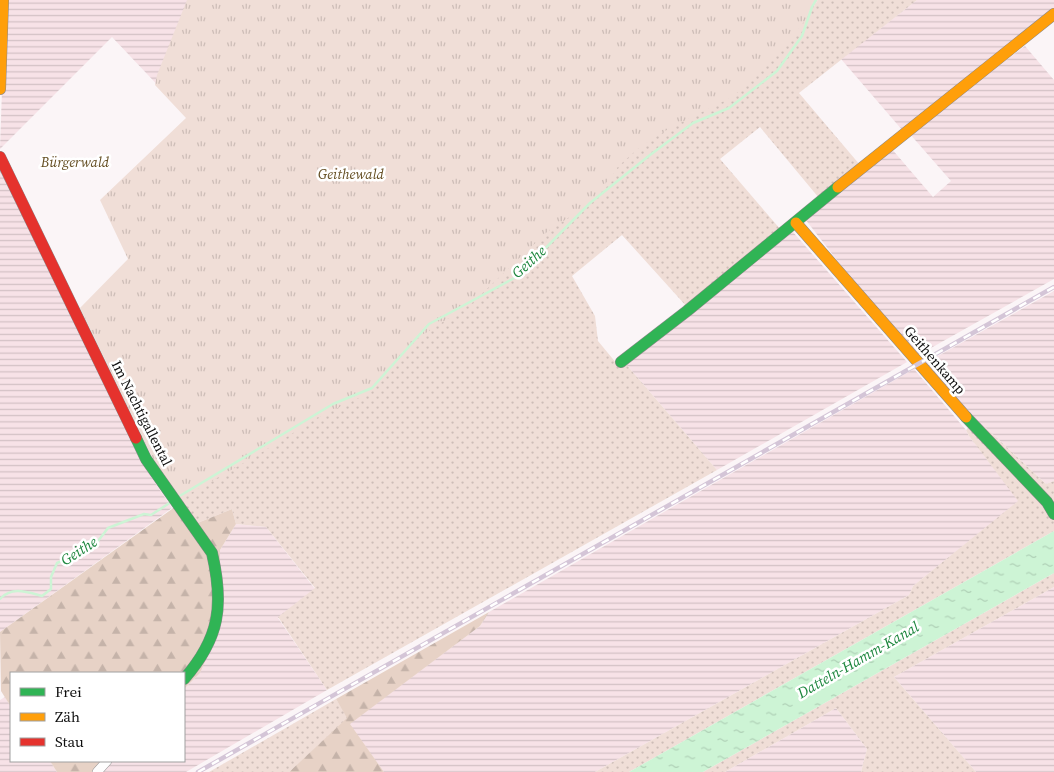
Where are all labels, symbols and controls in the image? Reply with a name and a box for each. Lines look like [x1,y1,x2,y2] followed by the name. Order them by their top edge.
[40,152,110,172] park label: Bürgerwald
[318,164,385,184] park label: Geithewald
[507,241,550,283] water label: Geithe
[900,321,970,399] street label: Geithenkamp
[107,357,177,469] street label: Im Nachtigallental
[56,531,101,570] water label: Geithe
[792,616,923,704] water label: Datteln-Hamm-Kanal
[10,672,185,762] legend
[55,681,82,702] text: Frei
[55,706,80,727] text: Zäh
[55,731,84,752] text: Stau

